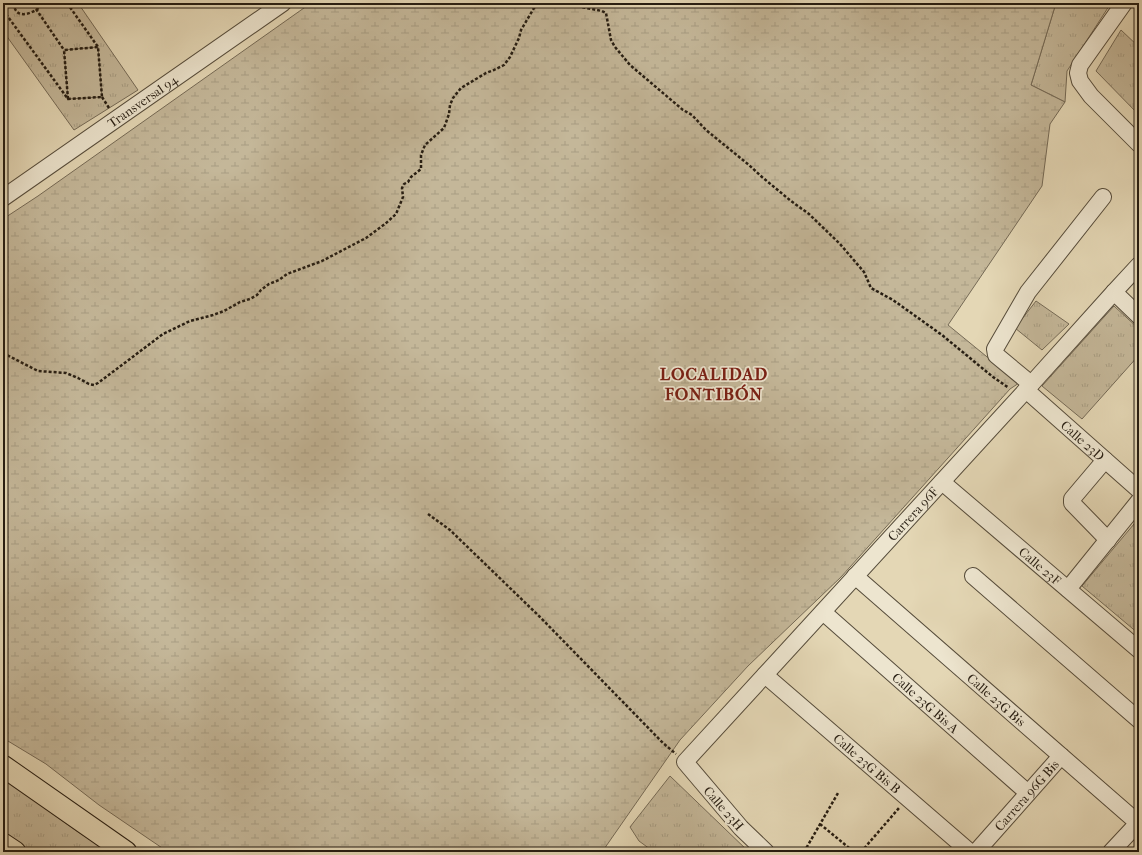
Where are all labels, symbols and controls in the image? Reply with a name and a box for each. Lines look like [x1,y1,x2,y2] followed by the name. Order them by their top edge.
[105,72,181,131] street label: Transversal 94
[660,364,768,404] district label: LOCALIDAD FONTIBÓN
[1058,418,1107,464] street label: Calle 23D
[885,484,941,544] street label: Carrera 96F
[1016,544,1064,588] street label: Calle 23F
[889,670,962,737] street label: Calle 23G Bis A
[964,671,1029,730] street label: Calle 23G Bis
[830,731,903,797] street label: Calle 23G Bis B
[991,757,1062,834] street label: Carrera 96G Bis
[700,783,747,833] street label: Calle 23H

